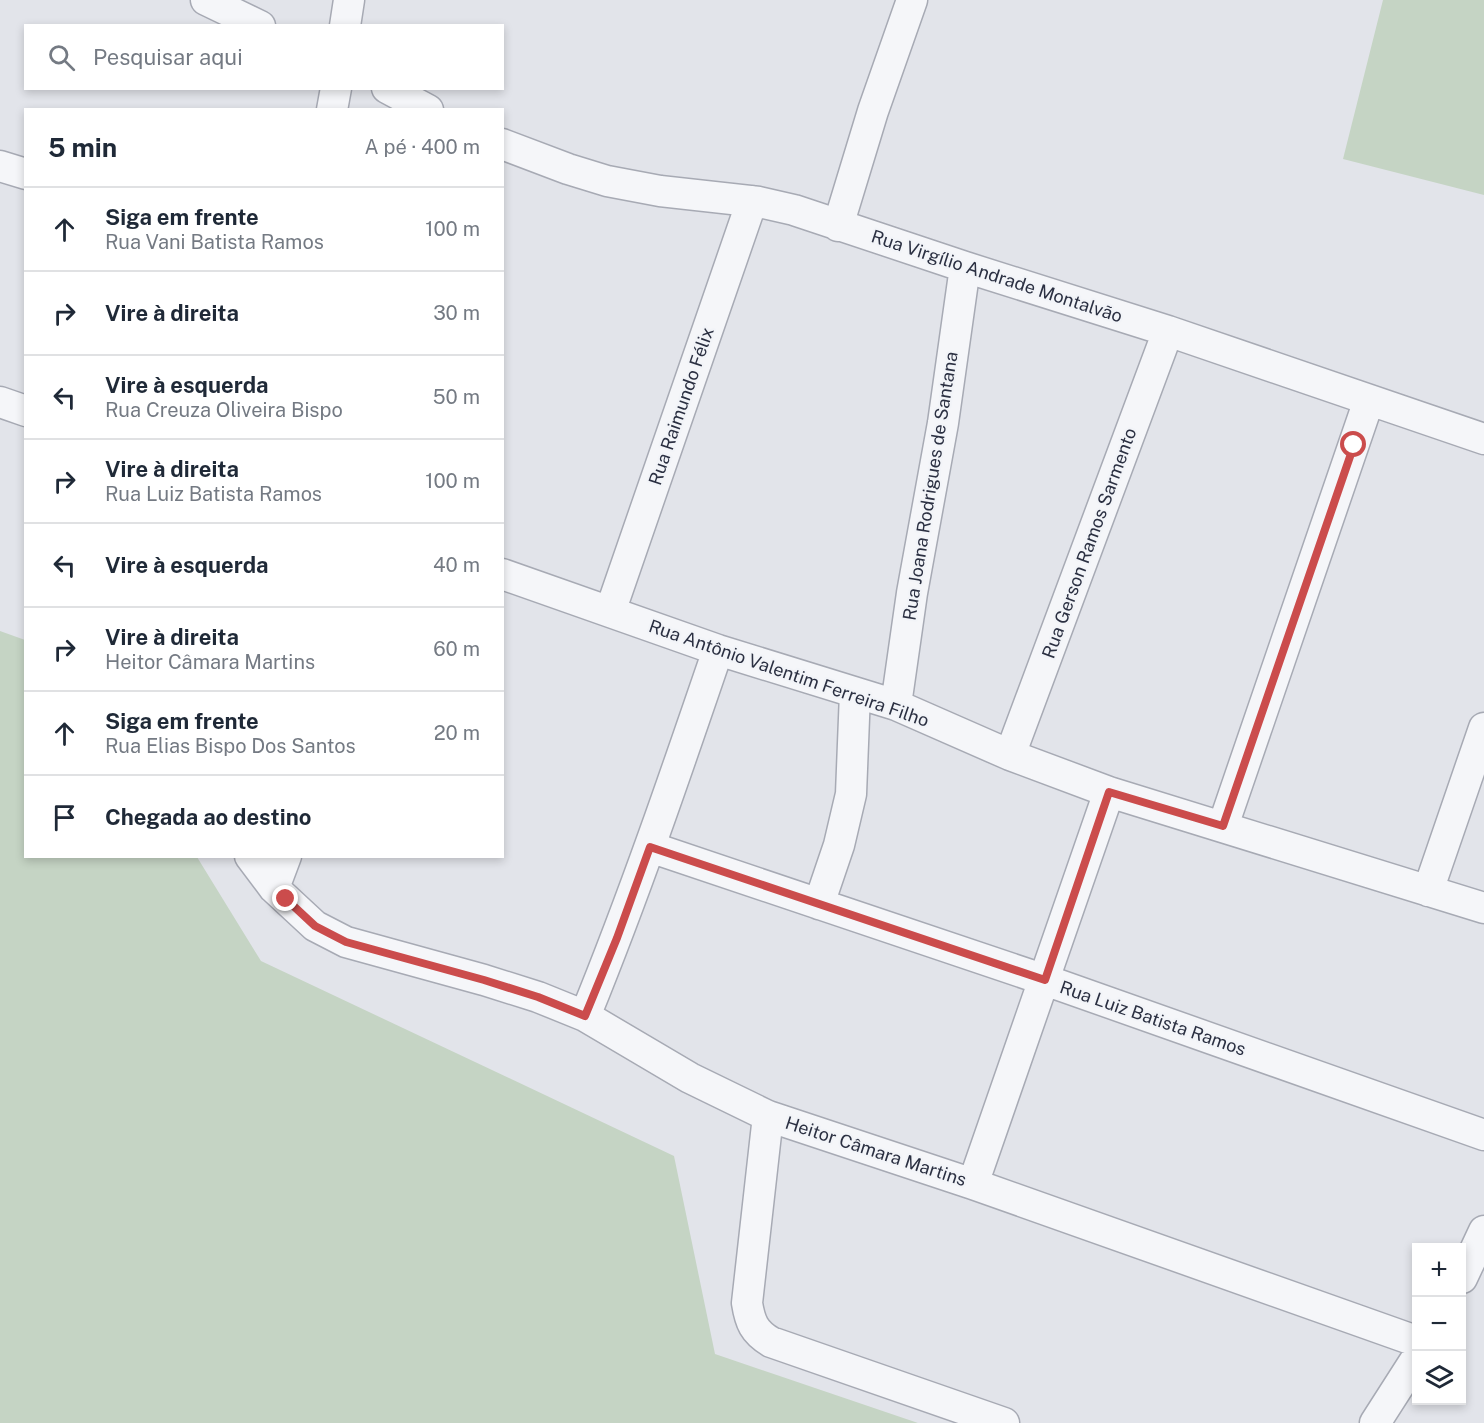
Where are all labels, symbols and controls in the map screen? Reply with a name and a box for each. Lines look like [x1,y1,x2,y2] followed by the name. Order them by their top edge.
[24,24,504,90] search box
[45,41,78,74] icon: search
[93,44,243,70] text: Pesquisar aqui
[48,132,117,163] text: 5 min
[365,135,480,159] text: A pé · 400 m
[105,204,259,230] text: Siga em frente
[48,213,81,246] icon: ahead
[425,217,480,241] text: 100 m
[869,225,1125,327] street label: Rua Virgílio Andrade Montalvão
[105,230,324,254] text: Rua Vani Batista Ramos
[48,297,81,330] icon: right
[105,300,239,326] text: Vire à direita
[433,301,480,325] text: 30 m
[644,324,718,488] street label: Rua Raimundo Félix
[898,350,962,622] street label: Rua Joana Rodrigues de Santana
[105,372,269,398] text: Vire à esquerda
[48,381,81,414] icon: left
[433,385,480,409] text: 50 m
[105,398,343,422] text: Rua Creuza Oliveira Bispo
[1037,425,1141,661] street label: Rua Gerson Ramos Sarmento
[1340,431,1366,457] route start
[105,456,239,482] text: Vire à direita
[48,465,81,498] icon: right
[425,469,480,493] text: 100 m
[105,482,322,506] text: Rua Luiz Batista Ramos
[48,549,81,582] icon: left
[105,552,269,578] text: Vire à esquerda
[433,553,480,577] text: 40 m
[646,615,932,731] street label: Rua Antônio Valentim Ferreira Filho
[105,624,239,650] text: Vire à direita
[48,633,81,666] icon: right
[433,637,480,661] text: 60 m
[105,650,315,674] text: Heitor Câmara Martins
[105,708,259,734] text: Siga em frente
[48,717,81,750] icon: ahead
[434,721,480,745] text: 20 m
[105,734,356,758] text: Rua Elias Bispo Dos Santos
[48,801,81,834] icon: arrive
[105,804,311,830] text: Chegada ao destino
[272,885,298,911] route end
[1057,976,1249,1060] street label: Rua Luiz Batista Ramos
[783,1112,969,1190] street label: Heitor Câmara Martins
[1412,1243,1466,1405] map controls
[1412,1243,1466,1297] button: +
[1412,1297,1466,1351] button: −
[1412,1351,1466,1405] button: layers

